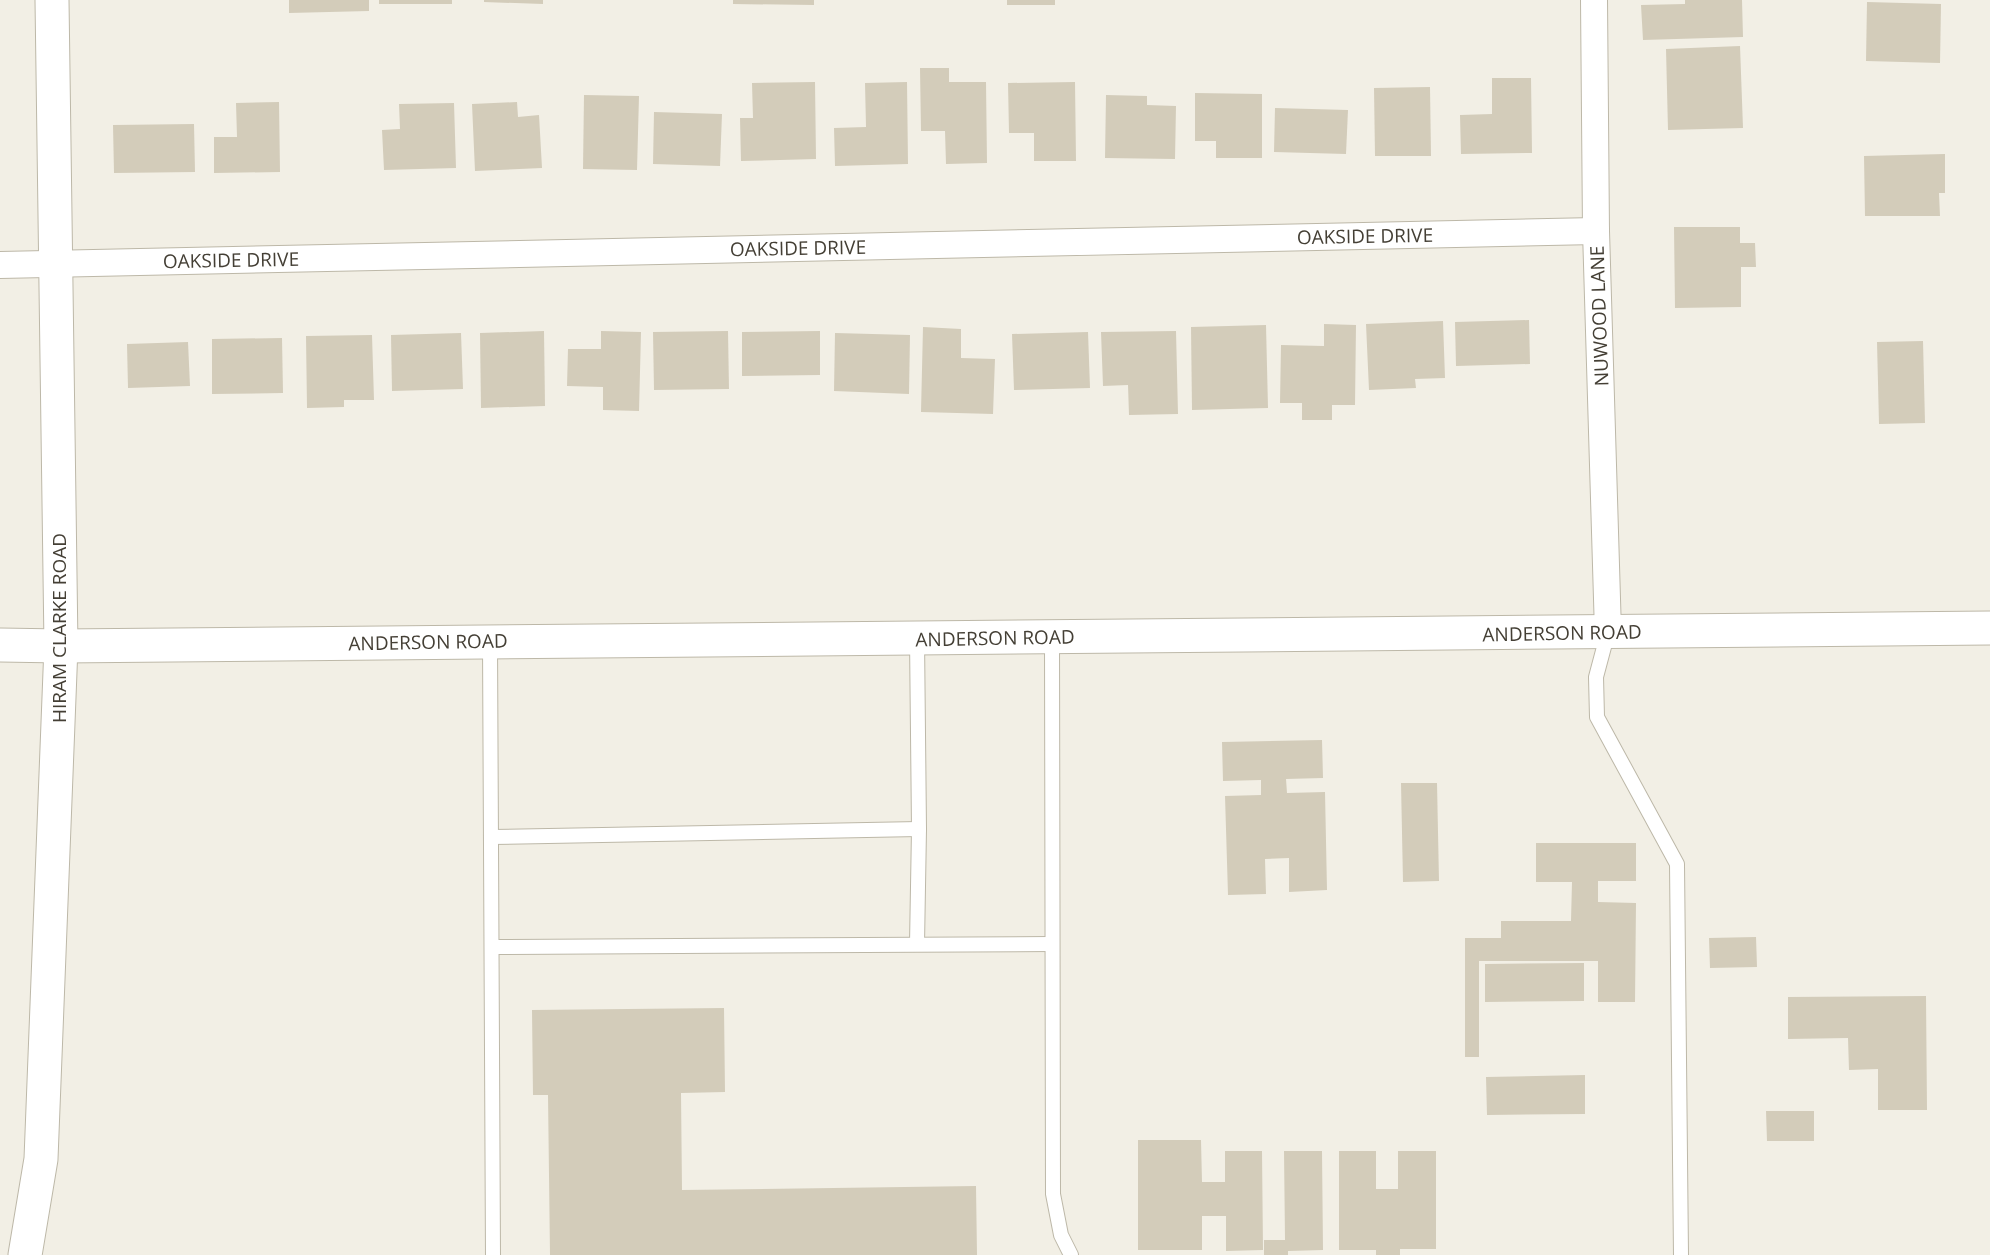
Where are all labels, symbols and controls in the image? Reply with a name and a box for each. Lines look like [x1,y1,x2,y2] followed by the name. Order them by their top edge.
[1297,222,1433,250] street label: OAKSIDE DRIVE
[730,234,866,262] street label: OAKSIDE DRIVE
[1584,245,1614,387] street label: NUWOOD LANE
[163,246,299,274] street label: OAKSIDE DRIVE
[46,533,72,723] street label: HIRAM CLARKE ROAD
[1482,619,1642,647] street label: ANDERSON ROAD
[915,624,1075,652] street label: ANDERSON ROAD
[348,628,508,656] street label: ANDERSON ROAD

